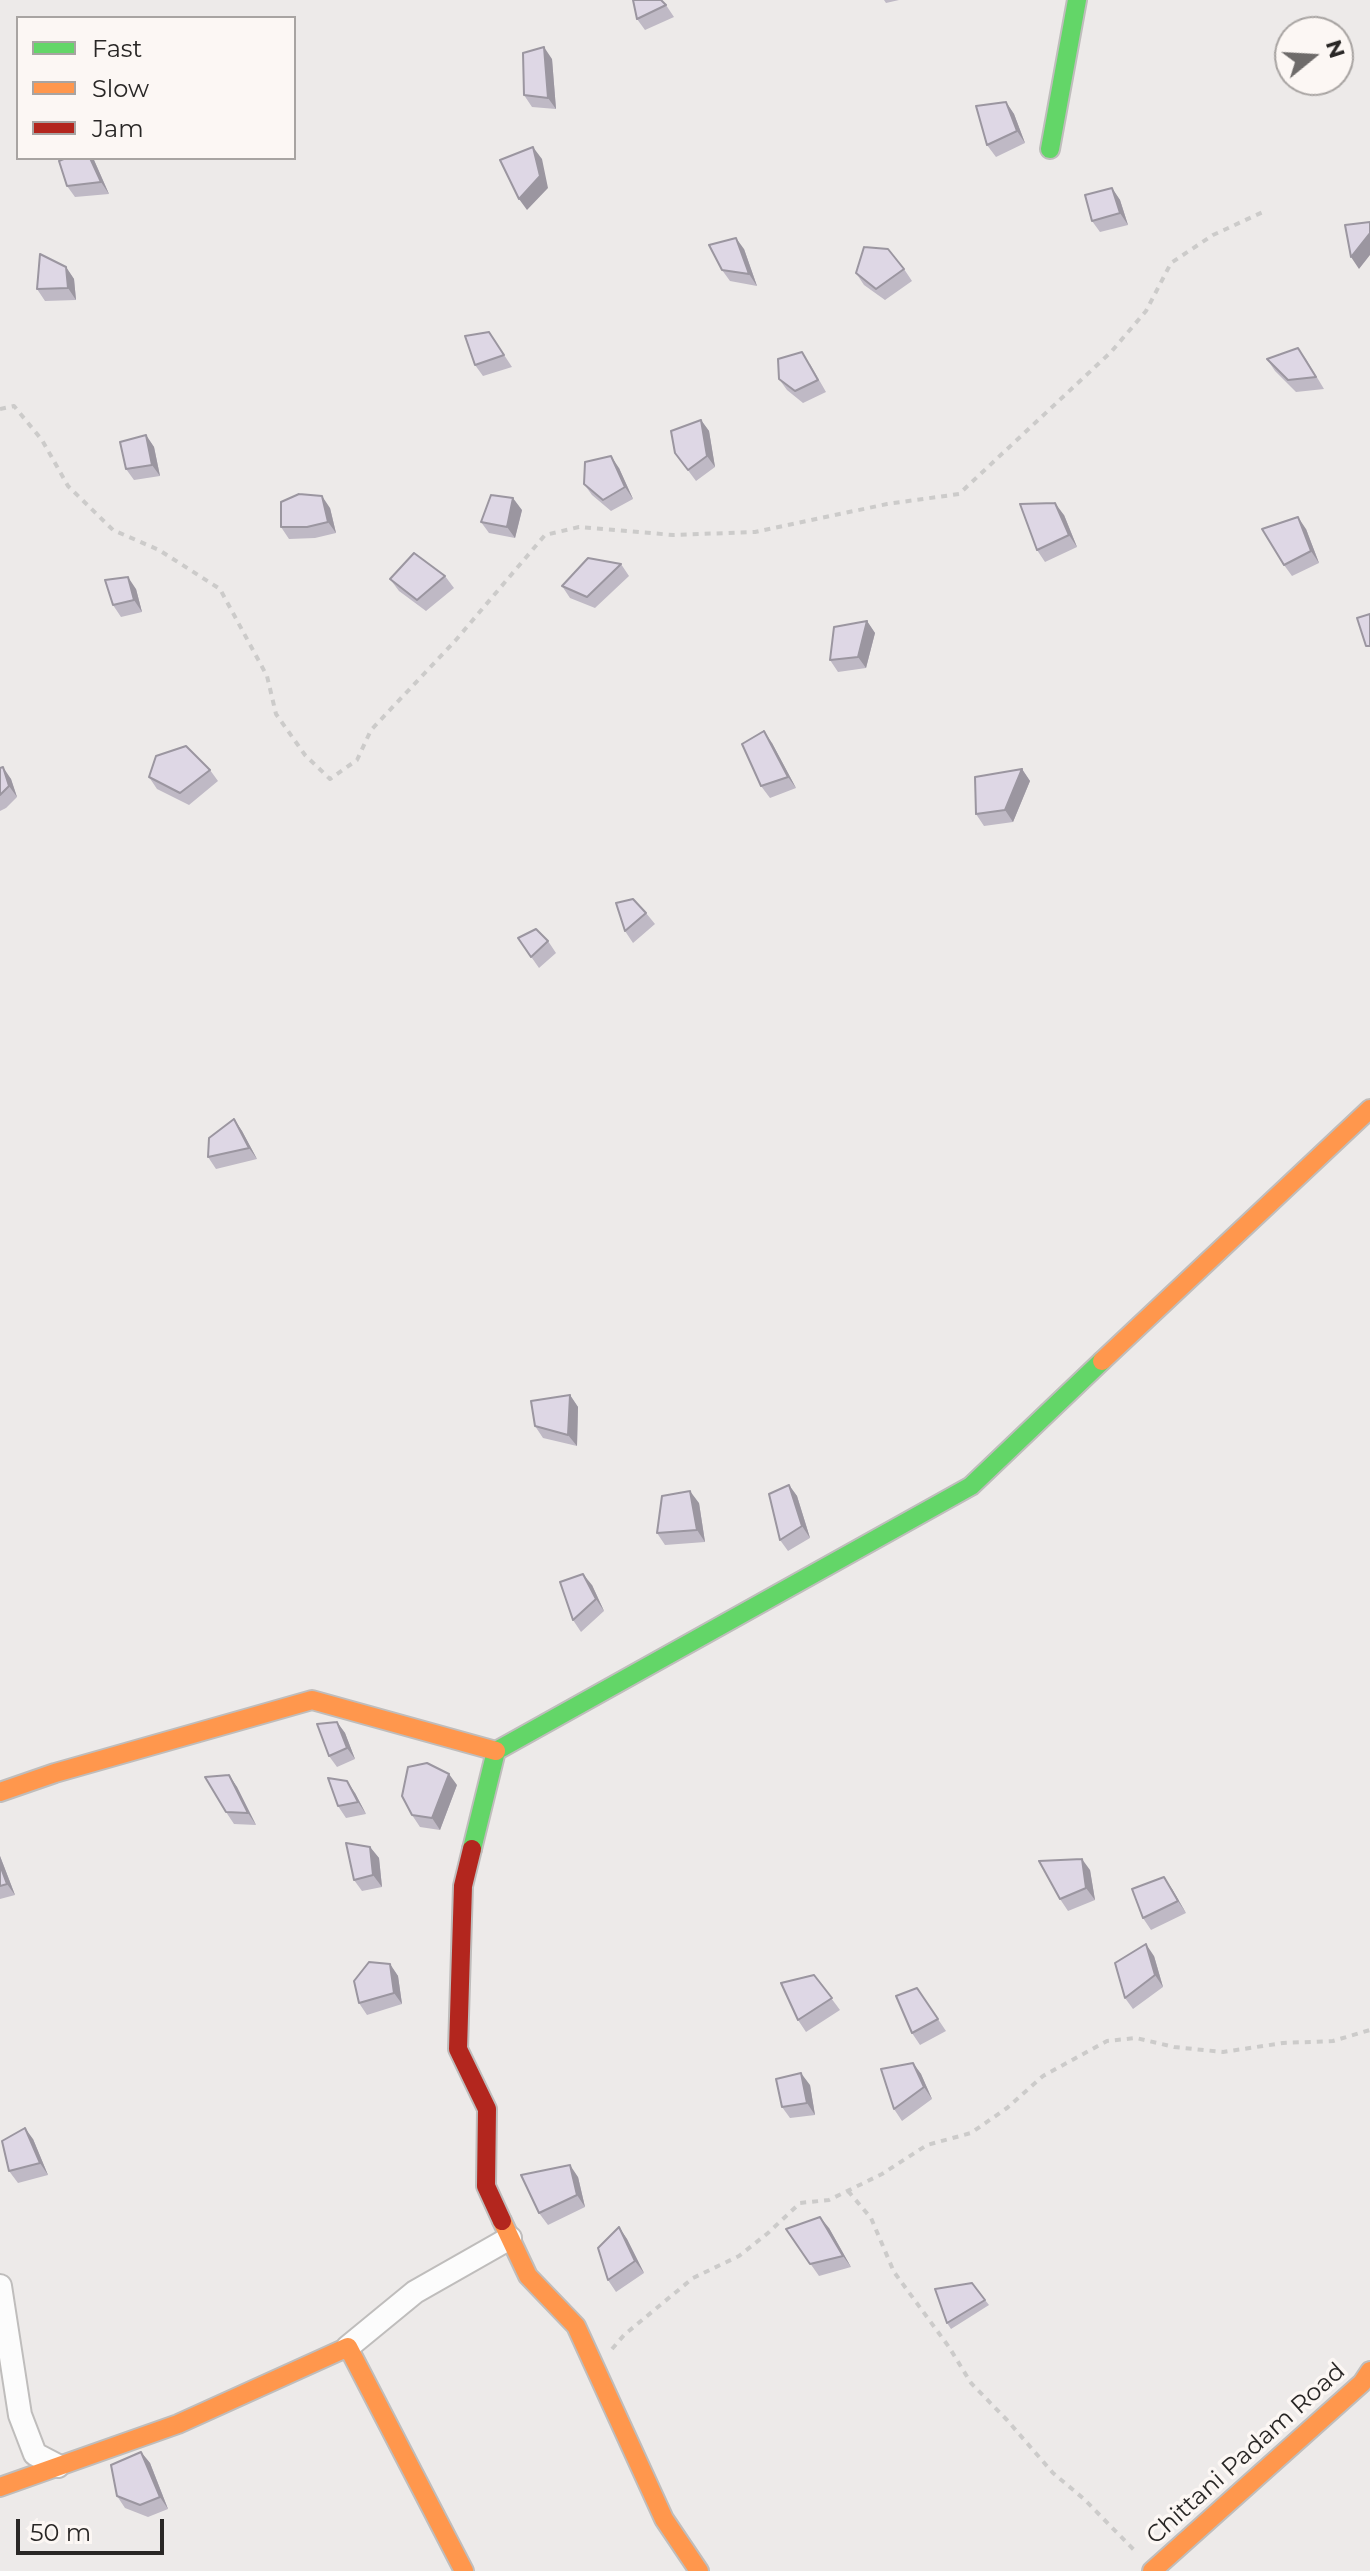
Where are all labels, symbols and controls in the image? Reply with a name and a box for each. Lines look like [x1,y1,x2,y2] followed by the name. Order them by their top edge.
[16,16,296,160] legend
[1274,16,1354,96] north arrow
[92,34,142,63] text: Fast
[1320,36,1351,62] text: N
[92,74,149,103] text: Slow
[92,114,144,143] text: Jam
[1141,2357,1351,2551] street label: Chittani Padam Road
[20,2503,168,2553] scale bar
[30,2518,91,2547] text: 50 m

